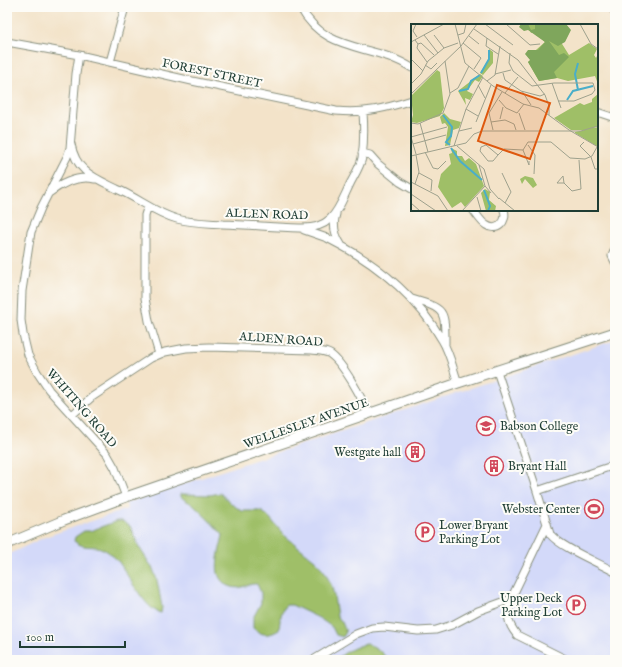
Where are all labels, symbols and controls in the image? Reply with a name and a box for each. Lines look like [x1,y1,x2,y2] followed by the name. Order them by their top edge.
[411,24,598,211] inset map
[161,56,263,91] street label: FOREST STREET
[224,206,309,223] street label: ALLEN ROAD
[238,329,324,350] street label: ALDEN ROAD
[43,366,120,451] street label: WHITING ROAD
[242,395,371,452] street label: WELLESLEY AVENUE
[475,415,497,437] school or university icon: Babson College
[500,419,579,434] place label: Babson College
[404,441,426,463] building icon: Westgate hall
[334,445,402,460] place label: Westgate hall
[483,455,505,477] building icon: Bryant Hall
[508,459,567,474] place label: Bryant Hall
[583,498,605,520] sports icon: Webster Center
[502,502,581,517] place label: Webster Center
[439,518,508,547] place label: Lower Bryant Parking Lot
[414,521,436,543] parking icon: Lower Bryant Parking Lot
[500,591,563,620] place label: Upper Deck Parking Lot
[565,594,587,616] parking icon: Upper Deck Parking Lot
[20,623,125,649] scale bar
[26,630,54,645] text: 100 m

